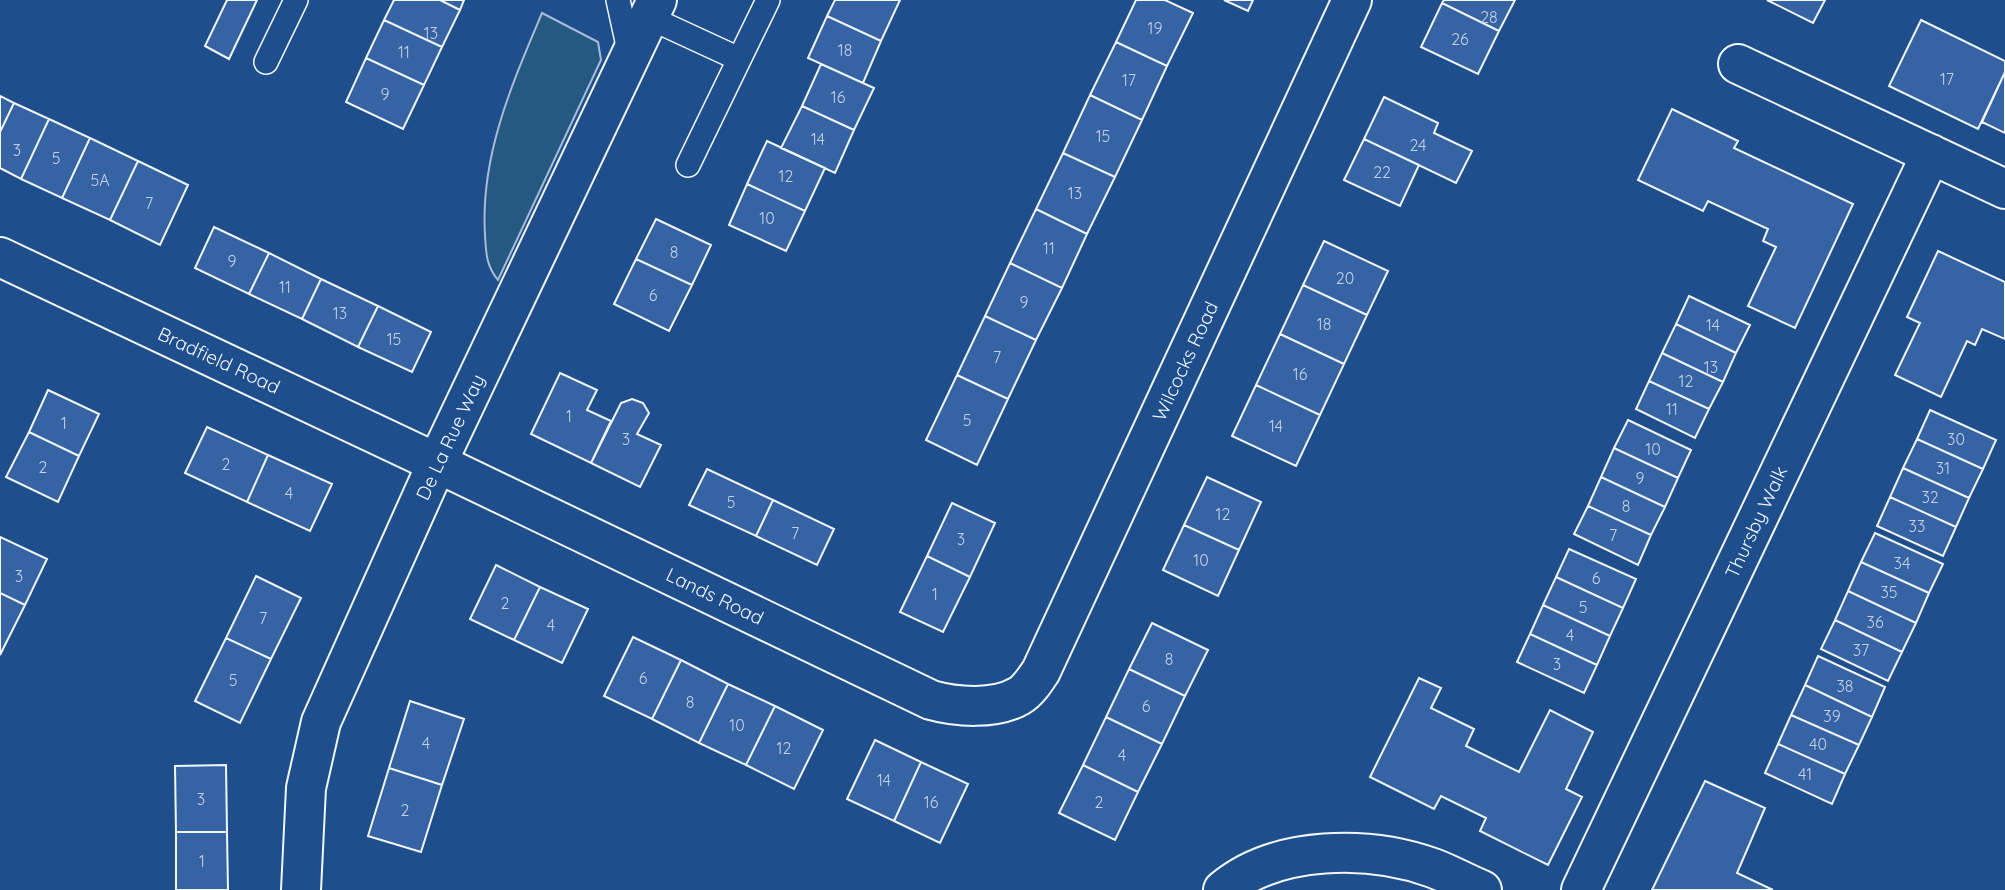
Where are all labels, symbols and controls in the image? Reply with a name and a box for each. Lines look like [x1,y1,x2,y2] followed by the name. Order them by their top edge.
[1480,7,1498,27] house number: 28
[1148,18,1162,38] house number: 19
[424,23,438,43] house number: 13
[1451,29,1469,49] house number: 26
[838,40,852,60] house number: 18
[398,42,410,62] house number: 11
[1940,69,1954,89] house number: 17
[1122,70,1136,90] house number: 17
[381,84,390,104] house number: 9
[831,87,846,107] house number: 16
[1096,126,1110,146] house number: 15
[811,129,825,149] house number: 14
[1409,135,1427,155] house number: 24
[13,140,21,160] house number: 3
[52,148,60,168] house number: 5
[1373,162,1391,182] house number: 22
[779,166,794,186] house number: 12
[90,170,110,190] house number: 5A
[1068,183,1082,203] house number: 13
[145,193,153,213] house number: 7
[759,208,775,228] house number: 10
[1043,238,1055,258] house number: 11
[670,242,678,262] house number: 8
[228,251,237,271] house number: 9
[1336,268,1354,288] house number: 20
[279,277,291,297] house number: 11
[649,285,658,305] house number: 6
[1020,292,1029,312] house number: 9
[1147,297,1223,425] street label: Wilcocks Road
[333,303,347,323] house number: 13
[1317,314,1331,334] house number: 18
[1706,315,1720,335] house number: 14
[154,321,284,399] street label: Bradfield Road
[387,329,401,349] house number: 15
[993,347,1001,367] house number: 7
[1704,357,1718,377] house number: 13
[1293,364,1308,384] house number: 16
[410,370,490,504] street label: De La Rue Way
[1679,371,1694,391] house number: 12
[1666,399,1678,419] house number: 11
[566,406,572,426] house number: 1
[963,410,971,430] house number: 5
[61,413,67,433] house number: 1
[1269,416,1283,436] house number: 14
[622,429,630,449] house number: 3
[1947,429,1965,449] house number: 30
[1645,439,1661,459] house number: 10
[222,454,231,474] house number: 2
[39,457,48,477] house number: 2
[1936,458,1950,478] house number: 31
[1720,462,1792,582] street label: Thursby Walk
[1636,468,1645,488] house number: 9
[285,483,293,503] house number: 4
[1921,487,1939,507] house number: 32
[727,492,735,512] house number: 5
[1622,496,1630,516] house number: 8
[1216,504,1231,524] house number: 12
[1909,516,1925,536] house number: 33
[791,523,799,543] house number: 7
[1609,525,1617,545] house number: 7
[957,529,965,549] house number: 3
[1193,550,1209,570] house number: 10
[1894,553,1910,573] house number: 34
[662,562,768,630] street label: Lands Road
[15,566,23,586] house number: 3
[1592,568,1601,588] house number: 6
[1880,582,1898,602] house number: 35
[932,584,938,604] house number: 1
[501,593,510,613] house number: 2
[1579,597,1587,617] house number: 5
[259,608,267,628] house number: 7
[1867,612,1884,632] house number: 36
[547,615,555,635] house number: 4
[1566,625,1574,645] house number: 4
[1853,640,1869,660] house number: 37
[1165,649,1173,669] house number: 8
[1553,654,1561,674] house number: 3
[639,668,648,688] house number: 6
[229,670,237,690] house number: 5
[1836,676,1854,696] house number: 38
[686,692,694,712] house number: 8
[1142,696,1151,716] house number: 6
[1823,706,1841,726] house number: 39
[729,715,745,735] house number: 10
[422,733,430,753] house number: 4
[1809,734,1827,754] house number: 40
[777,738,792,758] house number: 12
[1118,745,1126,765] house number: 4
[1798,764,1812,784] house number: 41
[877,770,891,790] house number: 14
[197,789,205,809] house number: 3
[924,792,939,812] house number: 16
[1095,792,1104,812] house number: 2
[401,800,410,820] house number: 2
[199,851,205,871] house number: 1

